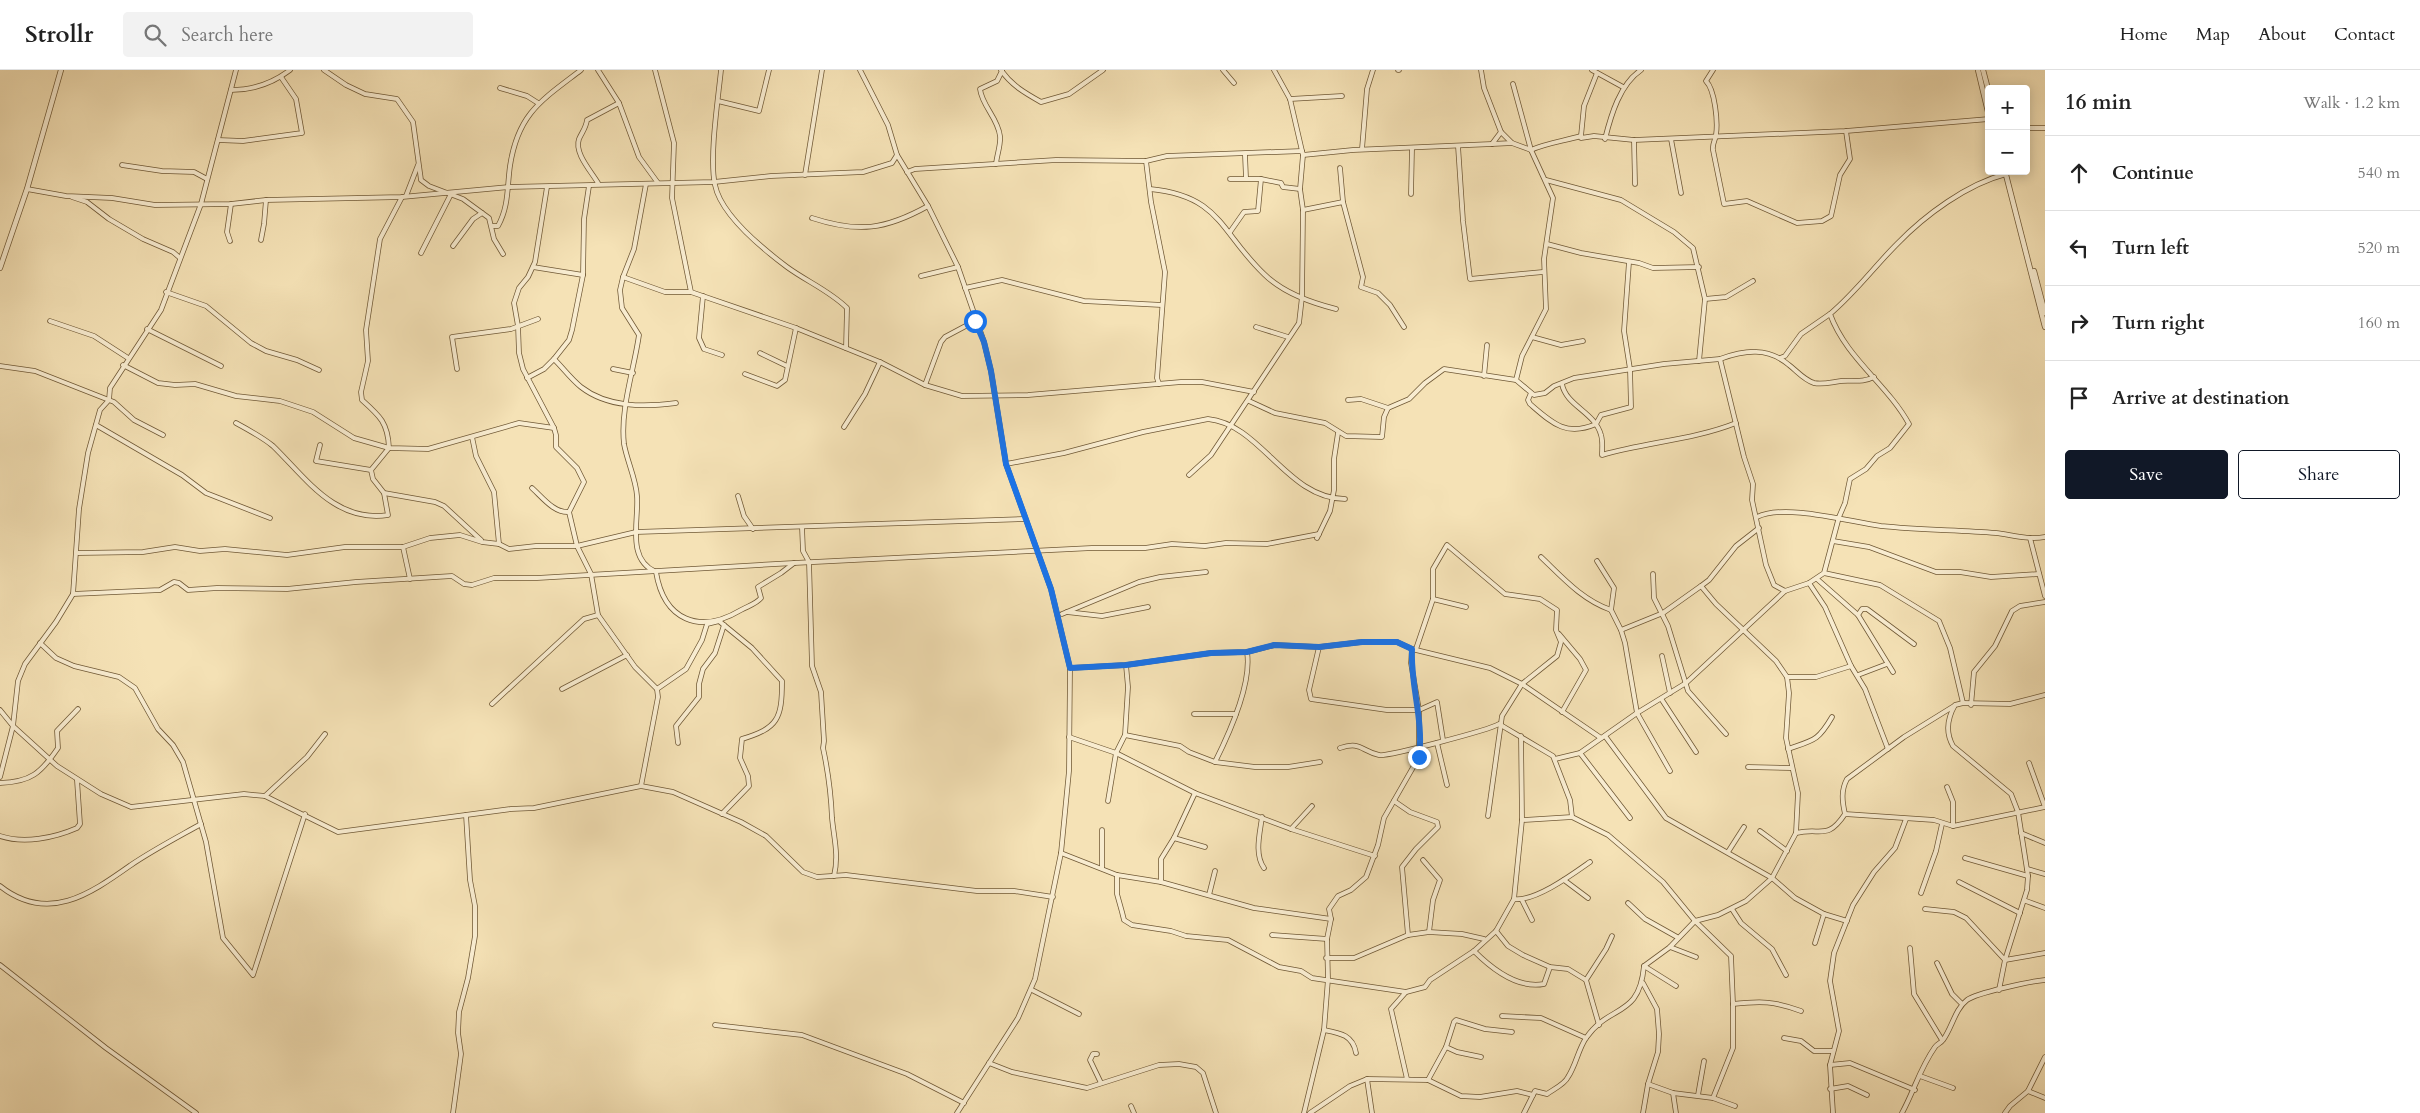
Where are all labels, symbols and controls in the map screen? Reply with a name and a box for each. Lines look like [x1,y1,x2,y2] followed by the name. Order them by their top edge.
[123,12,473,57] search box
[25,18,93,51] text: Strollr
[141,21,169,49] icon: search
[181,22,273,48] text: Search here
[2120,22,2168,47] text: Home
[2196,22,2230,47] text: Map
[2258,22,2306,47] text: About
[2334,22,2395,47] text: Contact
[1985,85,2030,175] map controls
[1985,85,2030,130] button: +
[2065,88,2132,117] text: 16 min
[2303,92,2400,114] text: Walk · 1.2 km
[1985,130,2030,175] button: −
[2065,159,2093,187] icon: ahead
[2112,160,2194,186] text: Continue
[2358,162,2400,184] text: 540 m
[2065,234,2093,262] icon: left
[2112,235,2189,261] text: Turn left
[2358,237,2400,259] text: 520 m
[2065,309,2093,337] icon: right
[964,310,987,333] route start
[2112,310,2204,336] text: Turn right
[2358,312,2400,334] text: 160 m
[2065,384,2093,412] icon: arrive
[2112,385,2289,411] text: Arrive at destination
[2065,450,2228,499] button: Save
[2238,450,2400,499] button: Share
[1408,746,1431,769] route end

